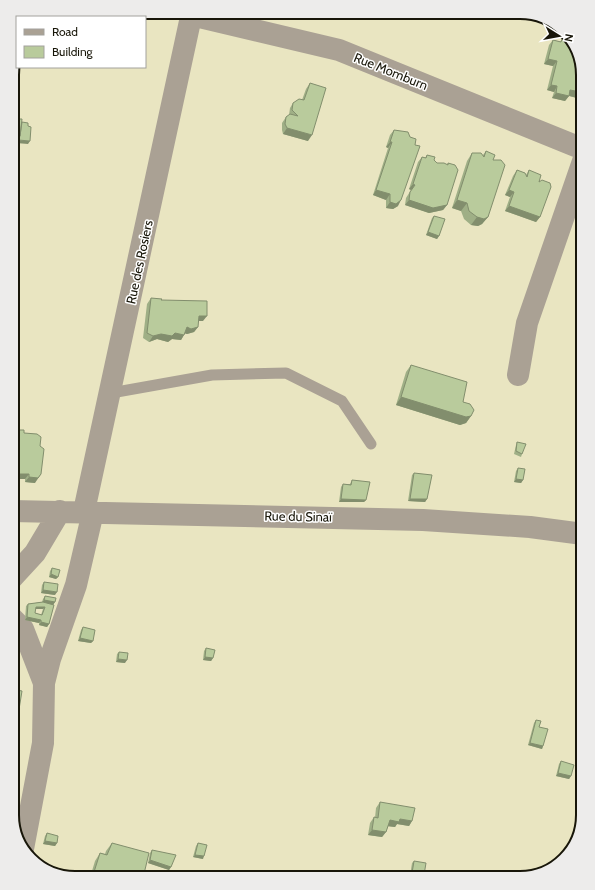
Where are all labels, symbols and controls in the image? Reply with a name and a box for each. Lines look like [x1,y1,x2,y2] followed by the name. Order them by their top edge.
[16,16,146,68] legend
[539,16,579,56] north arrow
[52,24,78,39] text: Road
[561,33,576,43] text: N
[52,44,94,59] text: Building
[352,49,430,93] street label: Rue Momburn
[122,218,156,305] street label: Rue des Rosiers
[264,507,333,525] street label: Rue du Sinaï

